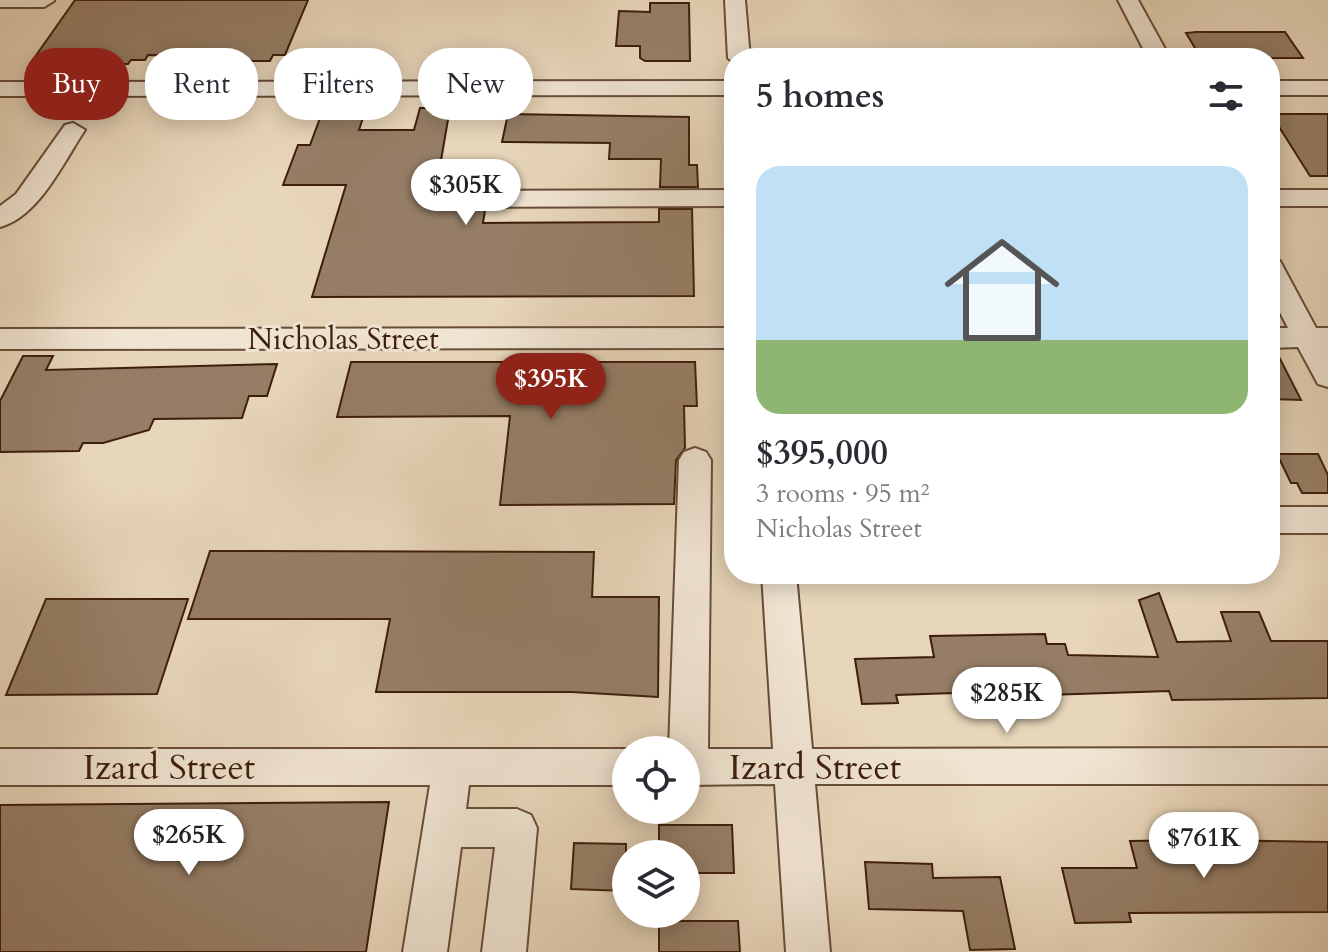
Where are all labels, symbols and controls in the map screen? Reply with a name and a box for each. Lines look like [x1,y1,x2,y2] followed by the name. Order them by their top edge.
[24,48,129,120] chip: Buy
[145,48,258,120] chip: Rent
[274,48,402,120] chip: Filters
[418,48,533,120] chip: New
[756,73,884,119] text: 5 homes
[1204,74,1248,118] icon: filters
[410,159,522,227] pin: $305K
[429,167,503,202] text: $305K
[930,218,1074,362] icon: home
[247,319,439,360] street label: Nicholas Street
[495,353,607,421] pin: $395K
[514,361,588,396] text: $395K
[756,430,888,476] text: $395,000
[756,476,929,511] text: 3 rooms · 95 m²
[756,511,922,546] text: Nicholas Street
[951,667,1063,735] pin: $285K
[970,675,1044,710] text: $285K
[612,736,700,928] map controls
[612,736,700,824] button: locate
[83,743,255,792] street label: Izard Street
[729,743,901,792] street label: Izard Street
[133,809,245,877] pin: $265K
[1148,812,1260,880] pin: $761K
[152,817,226,852] text: $265K
[1167,820,1241,855] text: $761K
[612,840,700,928] button: layers

